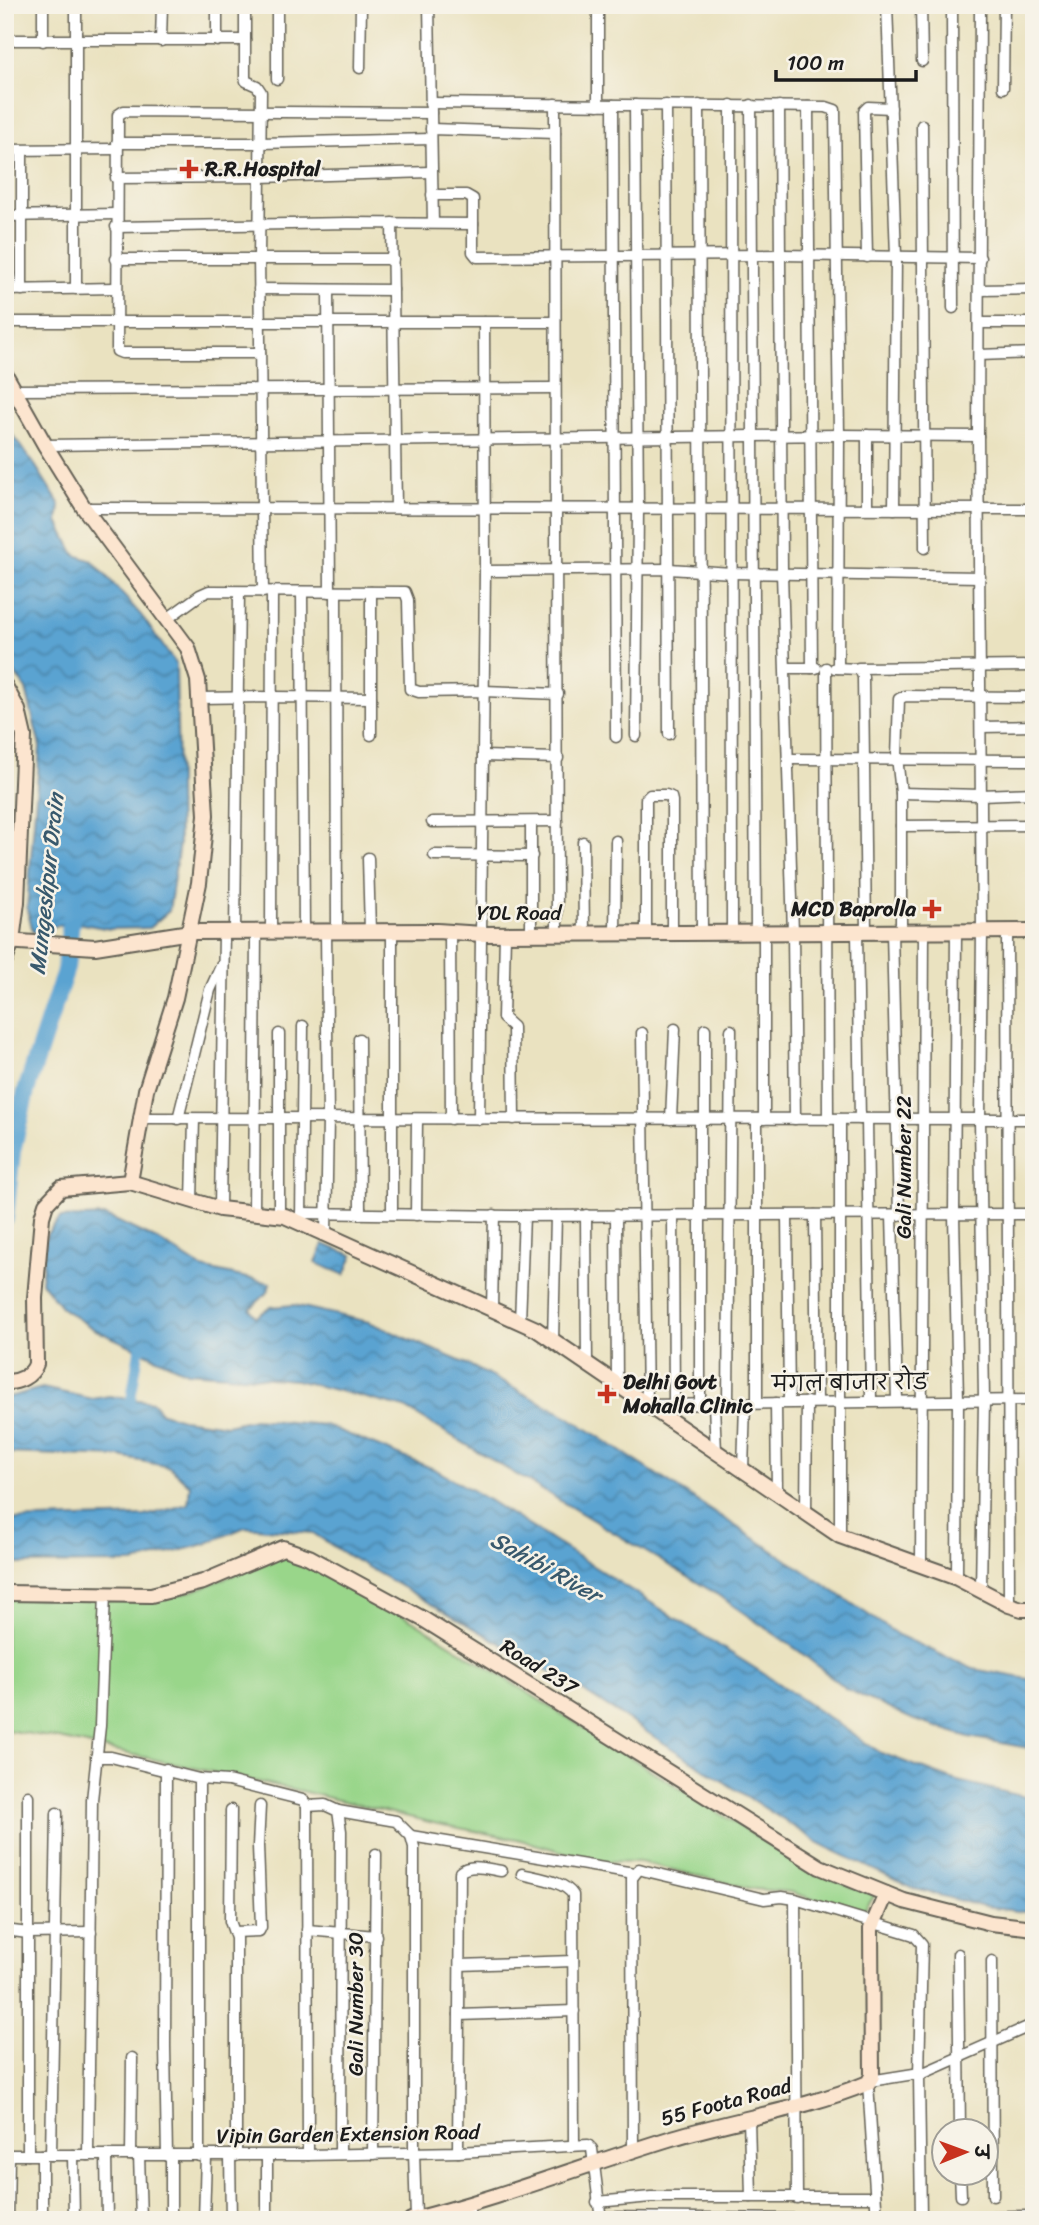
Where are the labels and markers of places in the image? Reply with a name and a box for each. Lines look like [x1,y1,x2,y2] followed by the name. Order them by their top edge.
[204,150,321,188] place label: R.R.Hospital
[179,159,199,179] marker: R.R.Hospital
[790,890,916,928] place label: MCD Baprolla
[922,899,942,919] marker: MCD Baprolla
[622,1363,753,1425] place label: Delhi Govt Mohalla Clinic
[597,1384,617,1404] marker: Delhi Govt Mohalla Clinic

